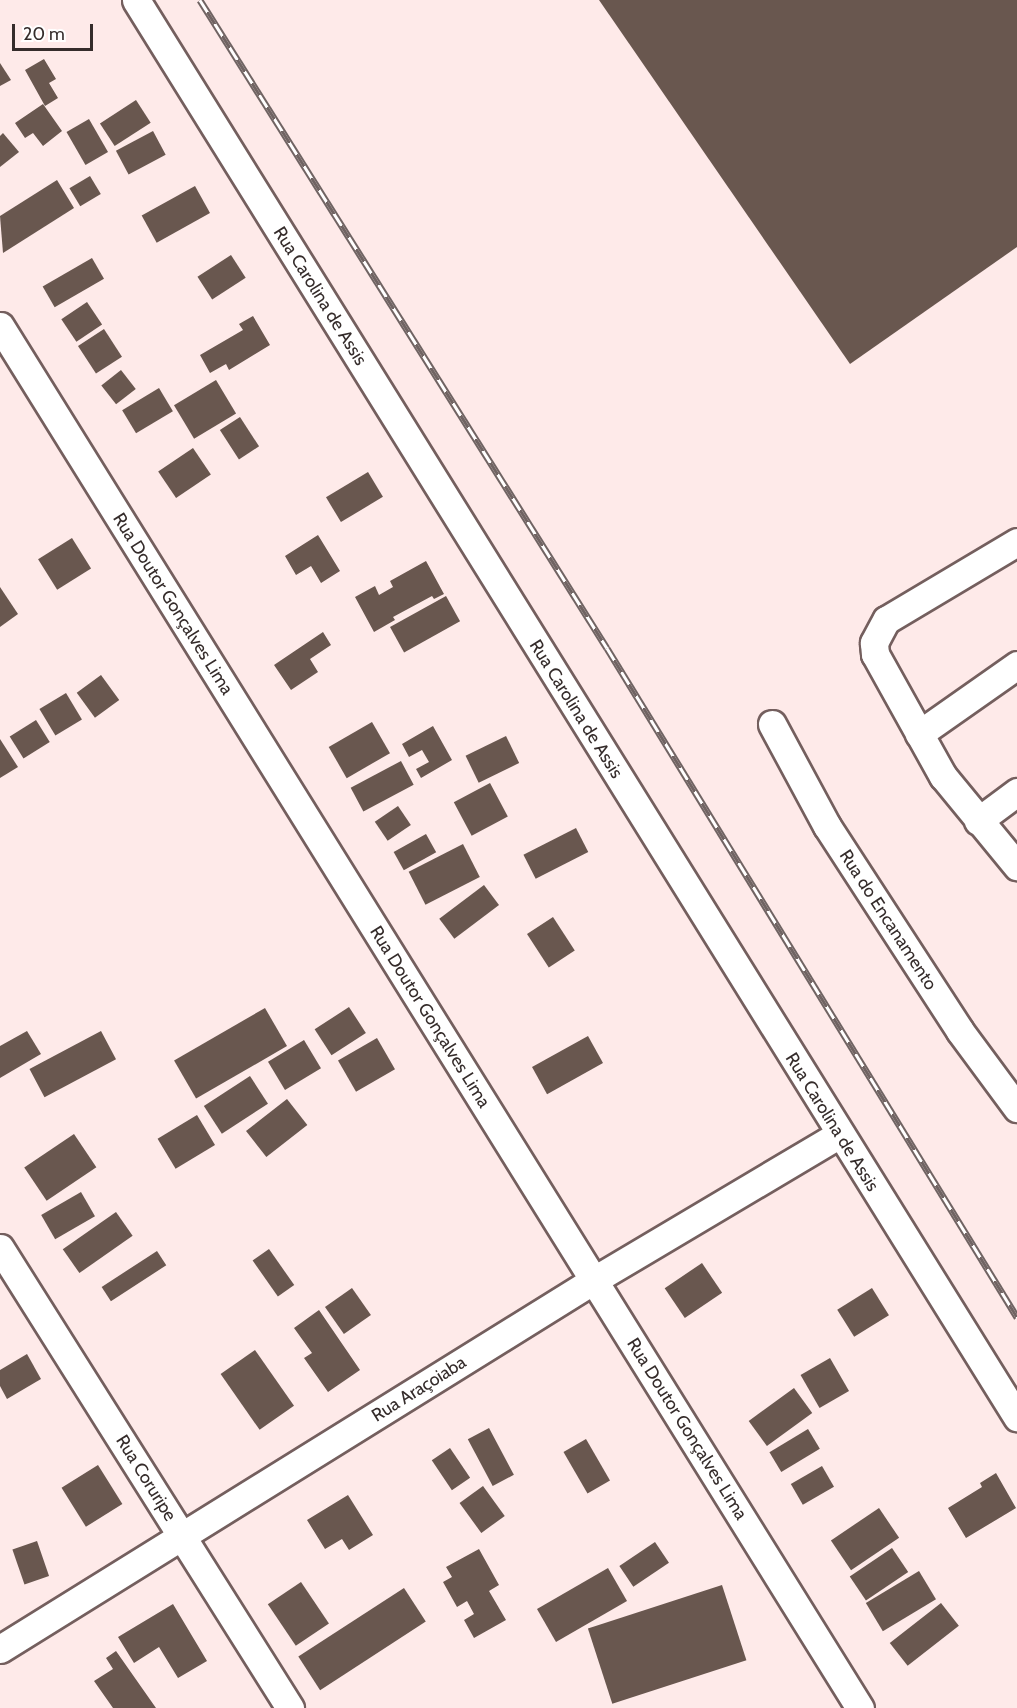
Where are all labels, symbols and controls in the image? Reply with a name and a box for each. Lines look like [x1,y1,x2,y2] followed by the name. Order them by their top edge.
[15,12,96,50] scale bar
[23,23,65,45] text: 20 m
[269,223,371,369] street label: Rua Carolina de Assis
[108,509,238,699] street label: Rua Doutor Gonçalves Lima
[525,636,627,782] street label: Rua Carolina de Assis
[835,846,941,994] street label: Rua do Encanamento
[365,922,495,1112] street label: Rua Doutor Gonçalves Lima
[781,1049,883,1195] street label: Rua Carolina de Assis
[622,1334,752,1524] street label: Rua Doutor Gonçalves Lima
[368,1351,470,1427] street label: Rua Araçoiaba
[111,1431,181,1525] street label: Rua Coruripe

